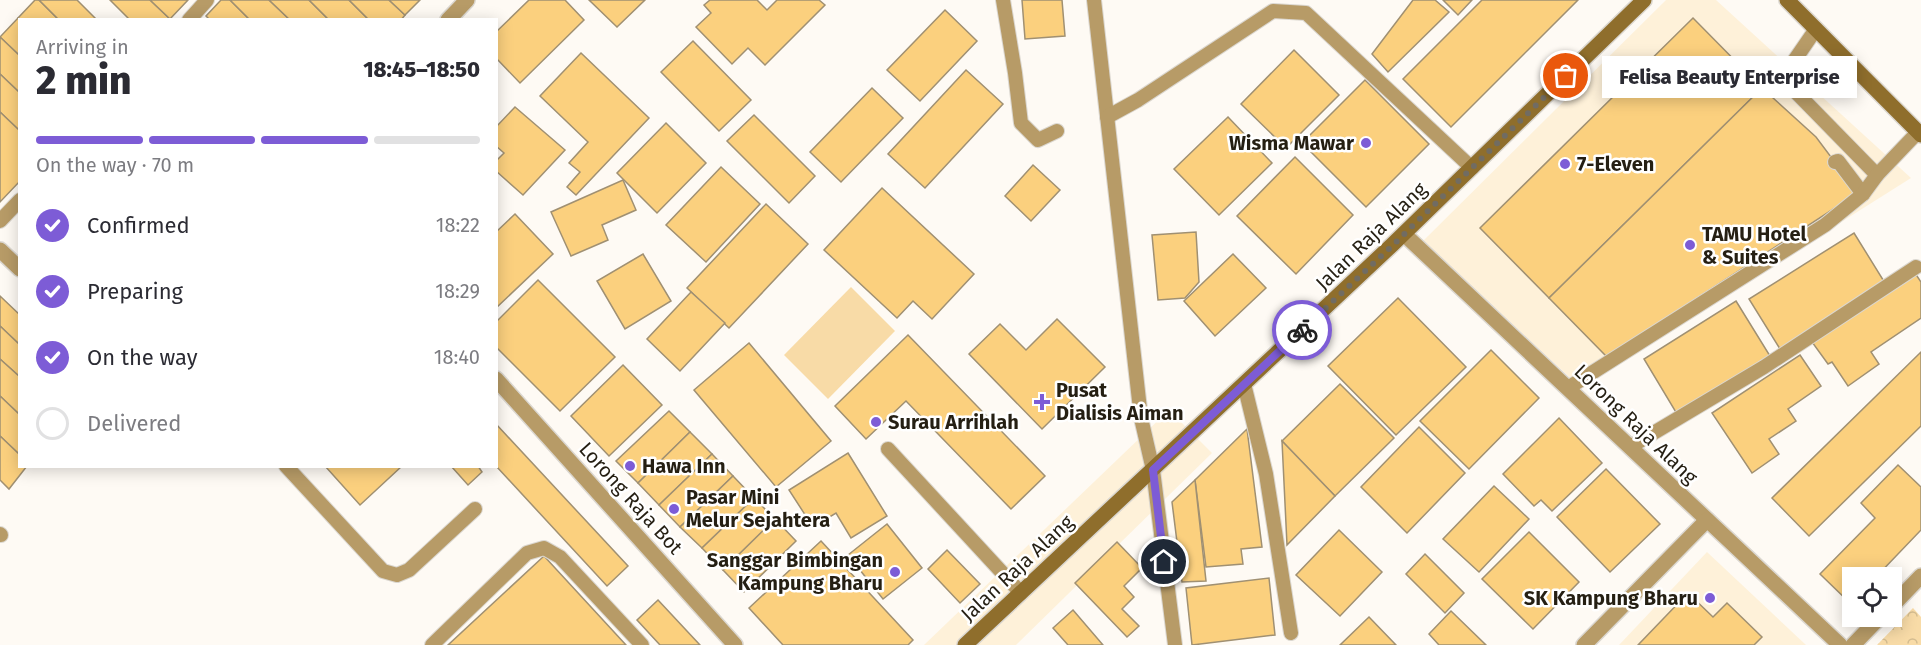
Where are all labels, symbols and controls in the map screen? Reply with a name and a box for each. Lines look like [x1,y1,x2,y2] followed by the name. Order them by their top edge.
[36,35,129,59] text: Arriving in
[1540,50,1591,101] pin
[1602,55,1857,97] callout: Felisa Beauty Enterprise
[363,56,480,83] text: 18:45–18:50
[36,58,132,104] text: 2 min
[1549,59,1582,92] icon: bag
[1619,65,1840,89] text: Felisa Beauty Enterprise
[1229,131,1355,155] place label: Wisma Mawar
[1359,136,1373,150] marker: Wisma Mawar
[1577,152,1654,176] place label: 7-Eleven
[36,153,194,177] text: On the way · 70 m
[1558,157,1572,171] marker: 7-Eleven
[1311,177,1432,295] street label: Jalan Raja Alang
[36,209,69,242] icon: check
[87,212,190,239] text: Confirmed
[436,213,480,237] text: 18:22
[1702,222,1806,269] place label: TAMU Hotel & Suites
[1683,238,1697,252] marker: TAMU Hotel & Suites
[36,275,69,308] icon: check
[87,278,183,305] text: Preparing
[435,279,480,303] text: 18:29
[1272,300,1332,360] courier
[1286,314,1319,347] icon: bike
[36,341,69,374] icon: check
[87,344,198,371] text: On the way
[434,345,480,369] text: 18:40
[1569,359,1703,489] street label: Lorong Raja Alang
[1056,378,1184,425] place label: Pusat Dialisis Aiman
[1033,393,1051,411] marker: Pusat Dialisis Aiman
[87,410,182,437] text: Delivered
[888,410,1019,434] place label: Surau Arrihlah
[869,415,883,429] marker: Surau Arrihlah
[574,437,688,560] street label: Lorong Raja Bot
[642,454,726,478] place label: Hawa Inn
[623,459,637,473] marker: Hawa Inn
[686,485,830,532] place label: Pasar Mini Melur Sejahtera
[667,502,681,516] marker: Pasar Mini Melur Sejahtera
[956,509,1079,626] street label: Jalan Raja Alang
[1138,536,1189,587] pin
[1147,545,1180,578] icon: home
[707,548,883,595] place label: Sanggar Bimbingan Kampung Bharu
[888,565,902,579] marker: Sanggar Bimbingan Kampung Bharu
[1842,567,1902,627] map controls
[1842,567,1902,627] button: locate
[1524,586,1698,610] place label: SK Kampung Bharu
[1703,591,1717,605] marker: SK Kampung Bharu

